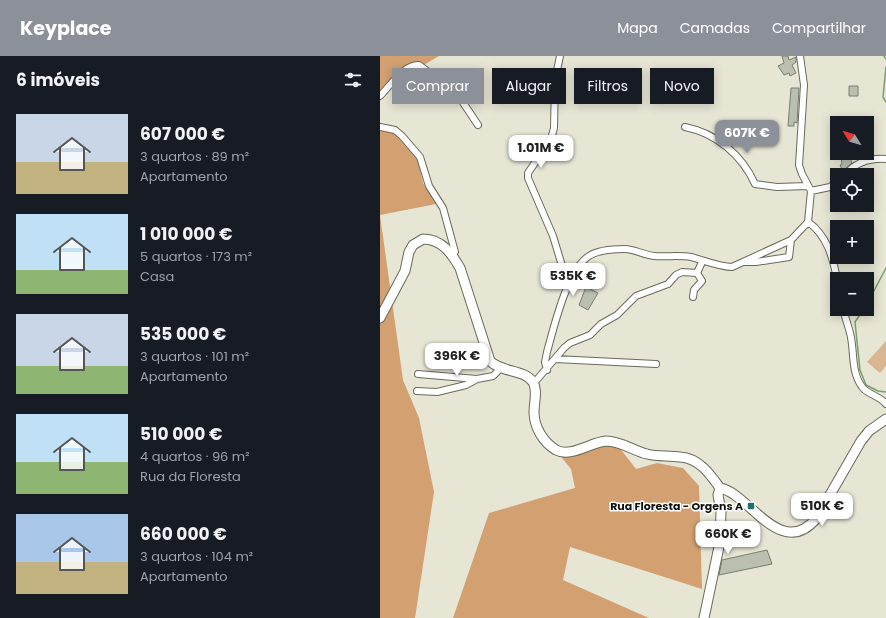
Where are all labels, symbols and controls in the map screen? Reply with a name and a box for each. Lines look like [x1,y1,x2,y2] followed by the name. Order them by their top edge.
[20,15,112,42] text: Keyplace
[617,18,658,38] text: Mapa
[680,18,750,38] text: Camadas
[772,18,866,38] text: Compartilhar
[16,68,100,92] text: 6 imóveis
[392,68,484,104] chip: Comprar
[492,68,566,104] chip: Alugar
[574,68,642,104] chip: Filtros
[650,68,714,104] chip: Novo
[342,69,364,91] icon: filters
[830,116,874,160] north arrow
[830,116,874,316] map controls
[714,120,780,154] pin: 607K €
[140,122,225,146] text: 607 000 €
[724,123,770,142] text: 607K €
[48,130,96,178] icon: home
[504,135,578,169] pin: 1.01M €
[518,138,564,157] text: 1.01M €
[140,147,249,166] text: 3 quartos · 89 m²
[140,167,228,186] text: Apartamento
[830,168,874,212] button: locate
[830,220,874,264] button: +
[140,222,233,246] text: 1 010 000 €
[48,230,96,278] icon: home
[140,247,252,266] text: 5 quartos · 173 m²
[540,263,606,297] pin: 535K €
[550,266,596,285] text: 535K €
[140,267,174,286] text: Casa
[830,272,874,316] button: −
[140,322,226,346] text: 535 000 €
[48,330,96,378] icon: home
[424,343,490,377] pin: 396K €
[434,346,480,365] text: 396K €
[140,347,249,366] text: 3 quartos · 101 m²
[140,367,228,386] text: Apartamento
[140,422,223,446] text: 510 000 €
[48,430,96,478] icon: home
[140,447,250,466] text: 4 quartos · 96 m²
[140,467,241,486] text: Rua da Floresta
[789,493,855,527] pin: 510K €
[800,496,844,515] text: 510K €
[610,498,743,514] place label: Rua Floresta - Orgens A
[746,501,756,511] marker: Rua Floresta - Orgens A
[695,521,761,555] pin: 660K €
[140,522,227,546] text: 660 000 €
[704,524,752,543] text: 660K €
[48,530,96,578] icon: home
[140,547,253,566] text: 3 quartos · 104 m²
[140,567,228,586] text: Apartamento

